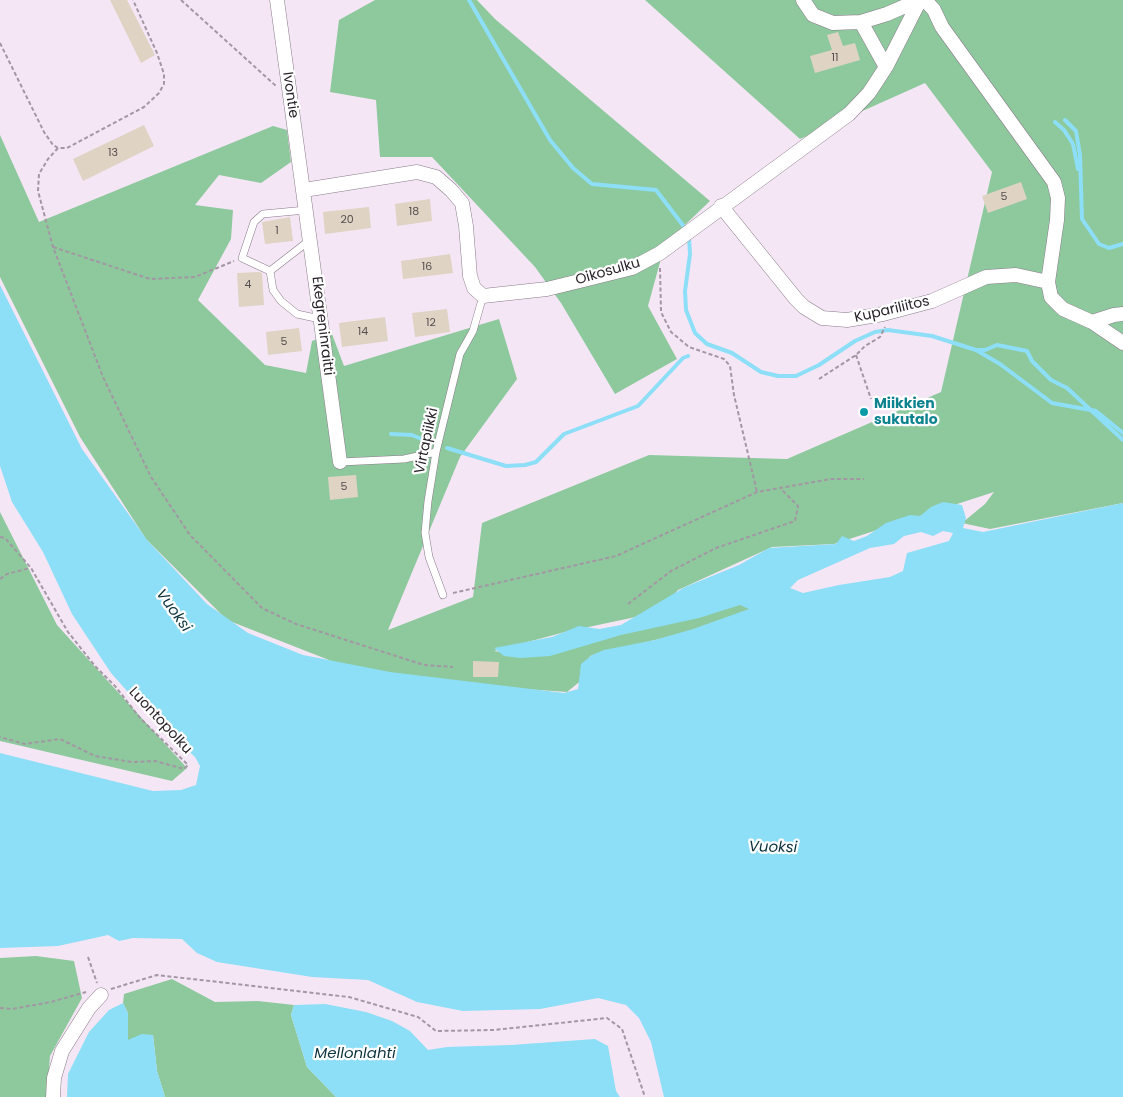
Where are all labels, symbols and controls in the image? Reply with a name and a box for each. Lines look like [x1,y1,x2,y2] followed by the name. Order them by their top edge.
[831,51,839,65] house number: 11
[278,71,302,119] street label: Ivontie
[108,146,118,160] house number: 13
[1001,190,1007,204] house number: 5
[409,205,419,219] house number: 18
[340,213,354,227] house number: 20
[275,224,279,238] house number: 1
[574,255,642,289] street label: Oikosulku
[422,260,432,274] house number: 16
[308,276,336,376] street label: Ekegreninraitti
[245,278,251,292] house number: 4
[853,293,931,327] street label: Kupariliitos
[426,316,436,330] house number: 12
[358,325,368,339] house number: 14
[281,335,287,349] house number: 5
[874,396,938,428] place label: Miikkien sukutalo
[858,406,870,418] marker: Miikkien sukutalo
[412,407,442,475] street label: Virtapiikki
[341,480,347,494] house number: 5
[151,586,195,636] water label: Vuoksi
[125,684,195,758] street label: Luontopolku
[749,839,797,857] water label: Vuoksi
[314,1045,396,1063] water label: Mellonlahti

